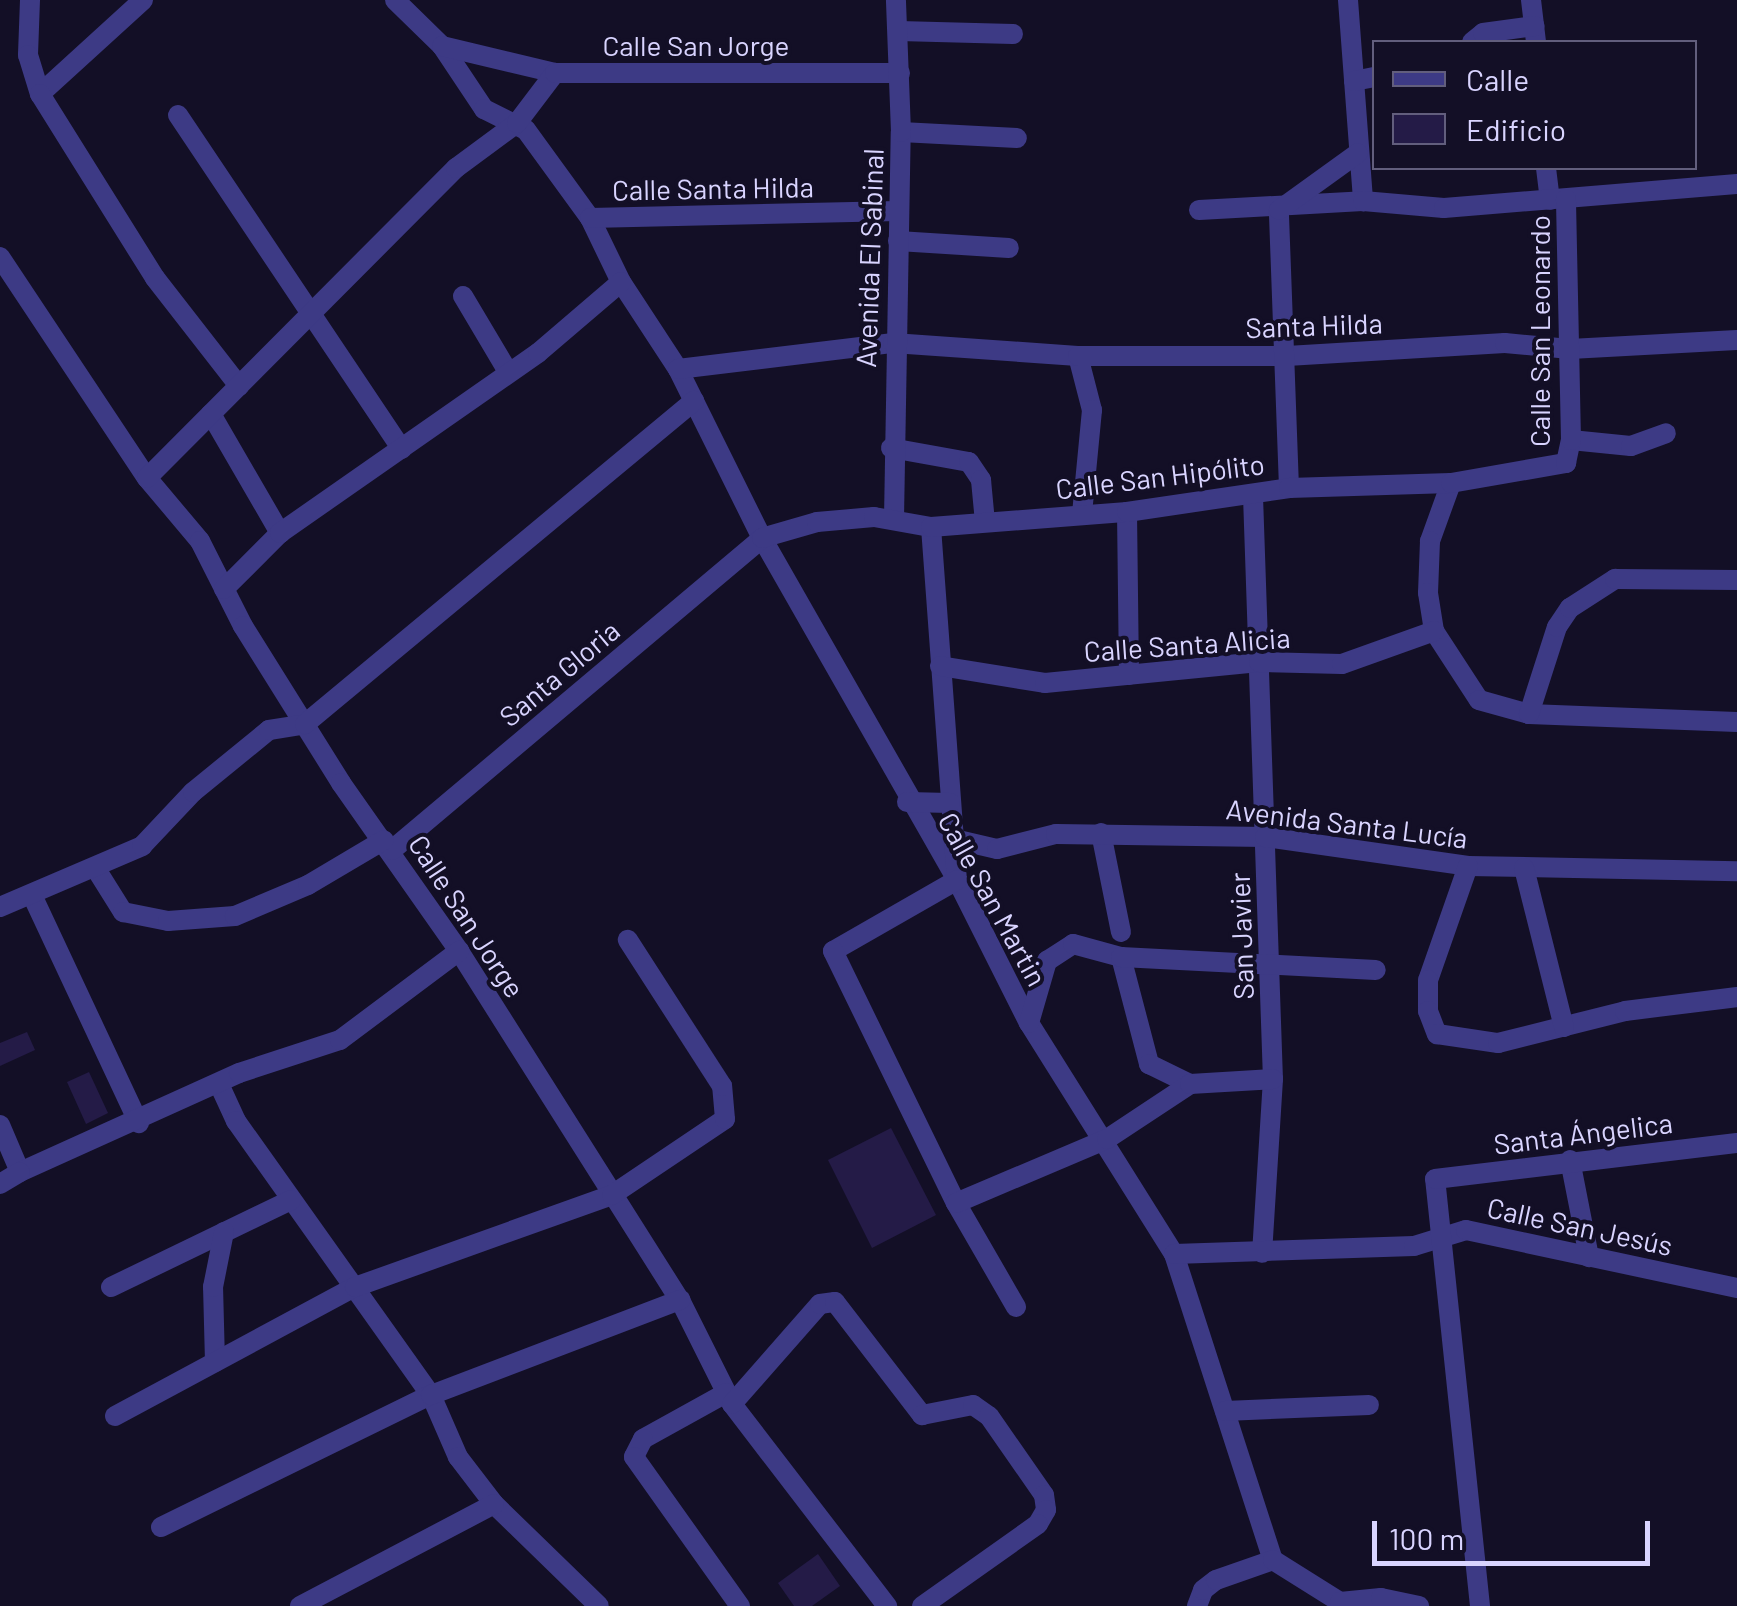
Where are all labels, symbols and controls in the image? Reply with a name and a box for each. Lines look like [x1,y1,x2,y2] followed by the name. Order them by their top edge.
[603,28,789,62] street label: Calle San Jorge
[1372,40,1697,170] legend
[1466,61,1529,97] text: Calle
[1466,111,1566,147] text: Edificio
[848,148,890,368] street label: Avenida El Sabinal
[612,169,814,207] street label: Calle Santa Hilda
[1522,215,1556,447] street label: Calle San Leonardo
[1245,306,1383,344] street label: Santa Hilda
[1054,447,1266,505] street label: Calle San Hipólito
[492,613,626,733] street label: Santa Gloria
[1083,620,1291,668] street label: Calle Santa Alicia
[1224,792,1470,854] street label: Avenida Santa Lucía
[931,806,1055,992] street label: Calle San Martin
[402,828,532,1004] street label: Calle San Jorge
[1222,872,1260,1000] street label: San Javier
[1492,1105,1674,1161] street label: Santa Ángelica
[1484,1190,1676,1262] street label: Calle San Jesús
[1377,1501,1654,1563] scale bar
[1389,1520,1464,1556] text: 100 m

